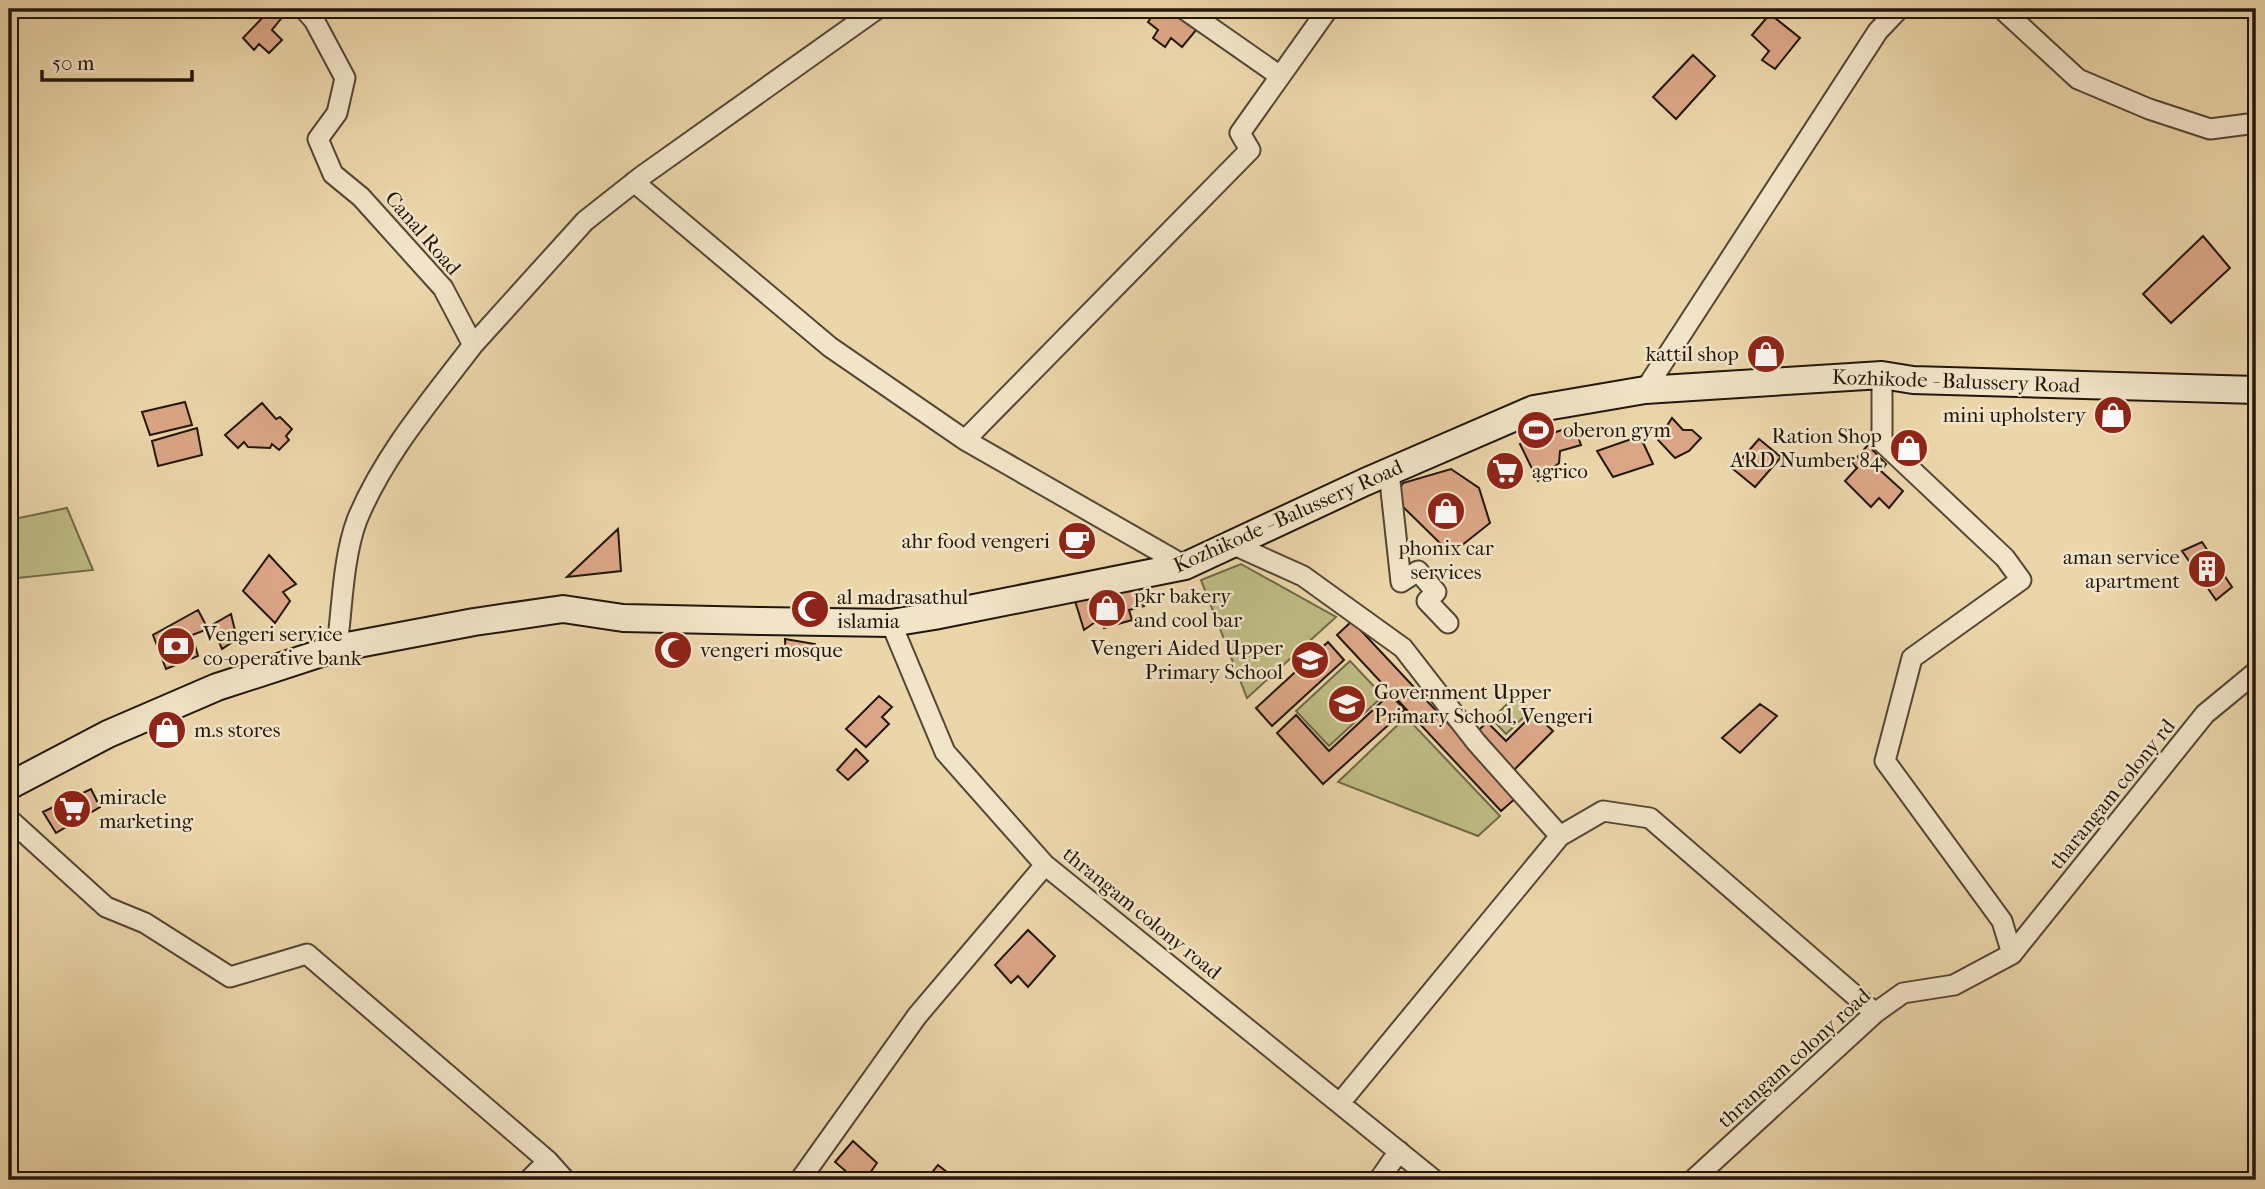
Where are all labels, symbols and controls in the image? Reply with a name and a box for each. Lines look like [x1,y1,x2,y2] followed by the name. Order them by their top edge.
[42,38,192,82] scale bar
[52,51,95,75] text: 50 m
[380,186,466,280] street label: Canal Road
[1745,333,1787,375] shop icon: kattil shop
[1646,342,1739,366] place label: kattil shop
[1831,365,2081,397] street label: Kozhikode - Balussery Road
[2092,394,2134,436] shop icon: mini upholstery
[1943,403,2087,427] place label: mini upholstery
[1515,409,1557,451] sports icon: oberon gym
[1563,418,1671,442] place label: oberon gym
[1729,424,1883,472] place label: Ration Shop ARD Number 84
[1888,427,1930,469] shop icon: Ration Shop ARD Number 84
[1484,450,1526,492] supermarket icon: agrico
[1170,454,1407,577] street label: Kozhikode - Balussery Road
[1532,459,1588,483] place label: agrico
[1425,490,1467,532] shop icon: phonix car services
[1056,520,1098,562] cafe icon: ahr food vengeri
[902,529,1050,553] place label: ahr food vengeri
[1397,536,1494,584] place label: phonix car services
[2063,545,2180,593] place label: aman service apartment
[2186,548,2228,590] building icon: aman service apartment
[1133,584,1242,632] place label: pkr bakery and cool bar
[837,585,969,633] place label: al madrasathul islamia
[1086,587,1128,629] shop icon: pkr bakery and cool bar
[789,588,831,630] mosque icon: al madrasathul islamia
[202,622,362,670] place label: Vengeri service co-operative bank
[155,625,197,667] bank icon: Vengeri service co-operative bank
[652,629,694,671] mosque icon: vengeri mosque
[1090,636,1283,684] place label: Vengeri Aided Upper Primary School
[700,638,843,662] place label: vengeri mosque
[1289,639,1331,681] school or university icon: Vengeri Aided Upper Primary School
[1374,680,1593,728] place label: Government Upper Primary School, Vengeri
[1326,683,1368,725] school or university icon: Government Upper Primary School, Vengeri
[146,709,188,751] shop icon: m.s stores
[2044,714,2180,874] street label: tharangam colony rd
[194,718,281,742] place label: m.s stores
[99,785,194,833] place label: miracle marketing
[51,788,93,830] supermarket icon: miracle marketing
[1058,842,1226,985] street label: thrangam colony road
[1713,983,1876,1133] street label: thrangam colony road

